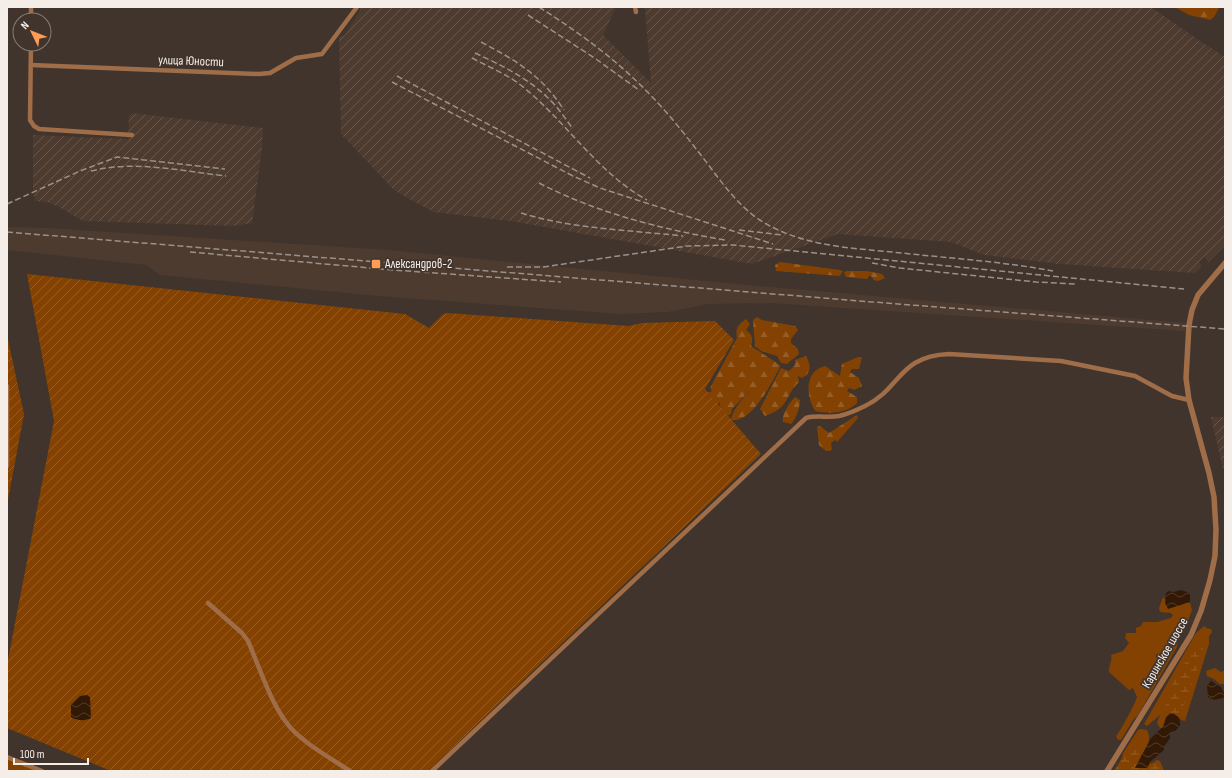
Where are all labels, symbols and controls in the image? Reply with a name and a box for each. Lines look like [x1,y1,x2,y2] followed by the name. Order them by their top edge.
[12,12,52,52] north arrow
[18,19,32,32] text: N
[158,52,224,70] street label: улица Юности
[384,256,452,272] place label: Александров-2
[370,258,382,270] marker: Александров-2
[1138,615,1192,691] street label: Каринское шоссе
[14,740,88,766] scale bar
[20,747,45,762] text: 100 m

